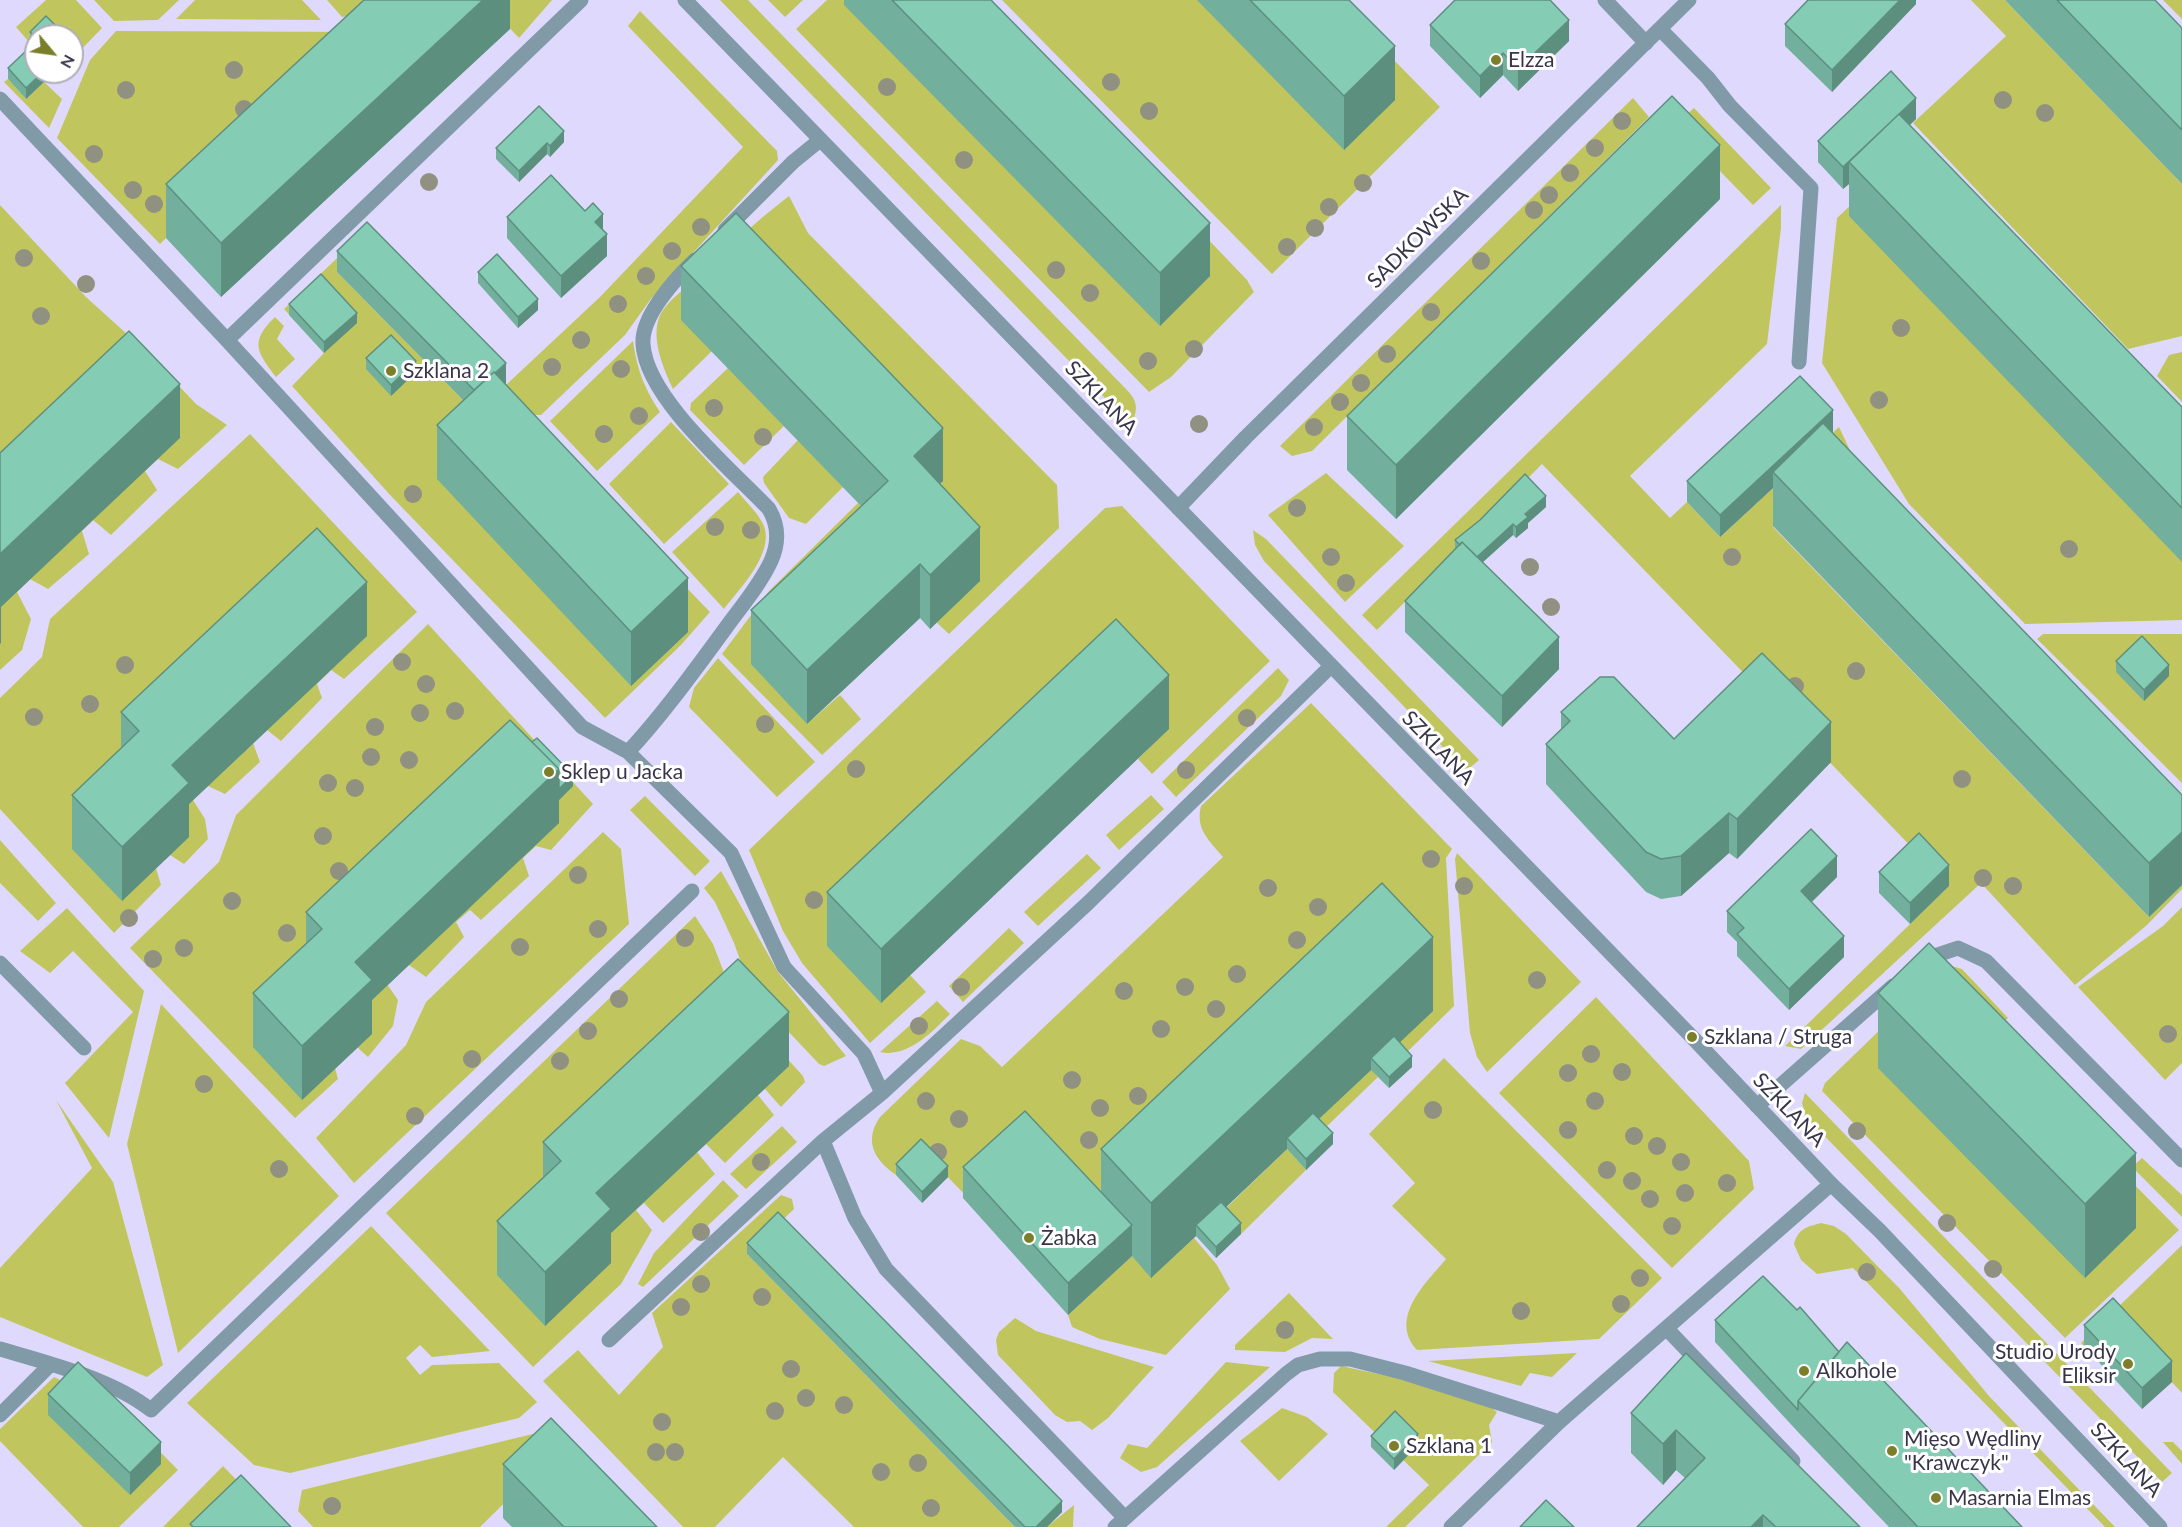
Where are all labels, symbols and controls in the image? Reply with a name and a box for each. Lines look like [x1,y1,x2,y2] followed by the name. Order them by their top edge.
[24,24,84,84] north arrow
[1508,47,1554,73] place label: Elzza
[57,52,80,72] text: N
[1489,53,1503,67] marker: Elzza
[1362,182,1474,294] street label: SADKOWSKA
[1060,356,1142,440] street label: SZKLANA
[403,358,489,384] place label: Szklana 2
[384,364,398,378] marker: Szklana 2
[1397,706,1479,790] street label: SZKLANA
[561,759,683,785] place label: Sklep u Jacka
[542,765,556,779] marker: Sklep u Jacka
[1704,1024,1852,1050] place label: Szklana / Struga
[1685,1030,1699,1044] marker: Szklana / Struga
[1748,1068,1830,1152] street label: SZKLANA
[1041,1225,1097,1251] place label: Żabka
[1022,1231,1036,1245] marker: Żabka
[1995,1339,2116,1389] place label: Studio Urody Eliksir
[2121,1357,2135,1371] marker: Studio Urody Eliksir
[1816,1358,1897,1384] place label: Alkohole
[1797,1364,1811,1378] marker: Alkohole
[2085,1417,2167,1503] street label: SZKLANA
[1904,1426,2042,1476] place label: Mięso Wędliny "Krawczyk"
[1406,1433,1492,1459] place label: Szklana 1
[1387,1439,1401,1453] marker: Szklana 1
[1885,1444,1899,1458] marker: Mięso Wędliny "Krawczyk"
[1948,1485,2091,1511] place label: Masarnia Elmas
[1929,1491,1943,1505] marker: Masarnia Elmas

